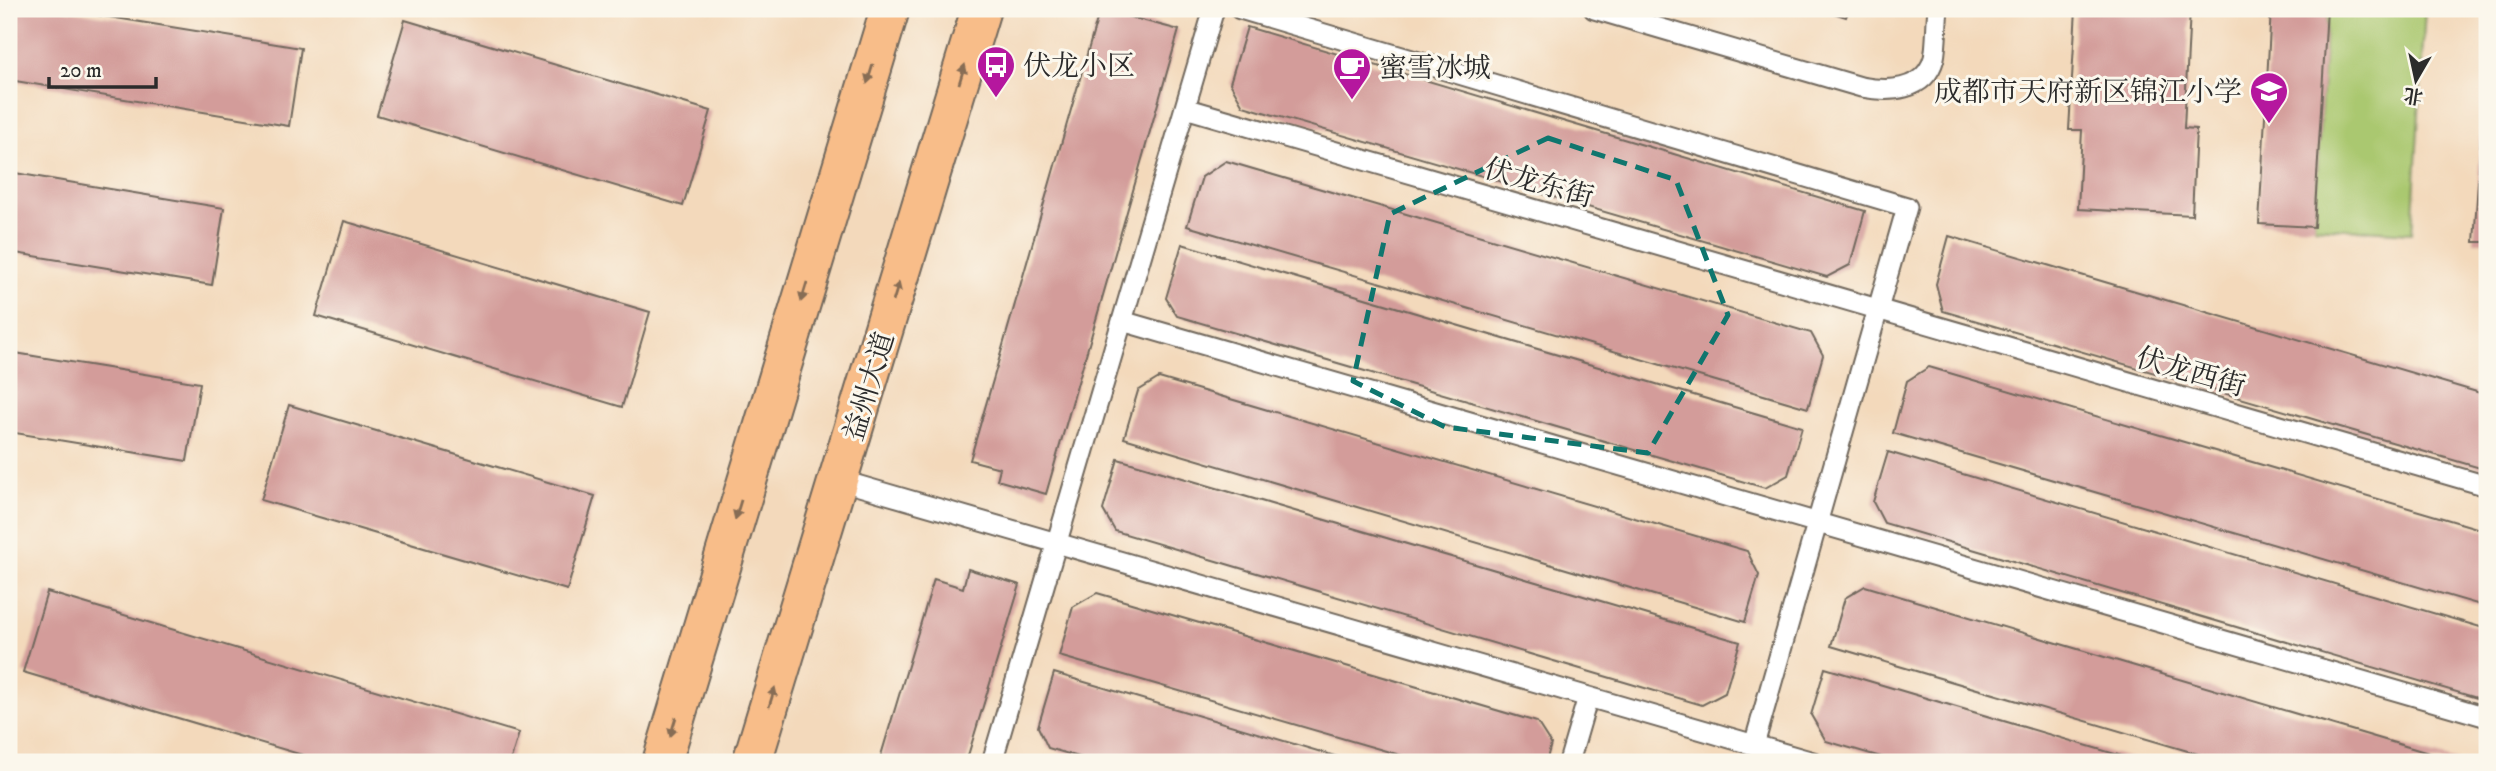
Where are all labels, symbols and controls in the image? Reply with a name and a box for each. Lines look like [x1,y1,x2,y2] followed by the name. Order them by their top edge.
[975,44,1017,99] bus stop icon: 伏龙小区
[49,46,156,90] scale bar
[1331,46,1373,101] cafe icon: 蜜雪冰城
[2380,46,2450,116] north arrow
[1023,49,1135,84] place label: 伏龙小区
[1379,51,1491,86] place label: 蜜雪冰城
[60,58,102,84] text: 20 m
[957,63,967,84] one-way arrow
[865,64,875,85] one-way arrow
[2248,70,2290,125] school or university icon: 成都市天府新区锦江小学
[1934,75,2242,110] place label: 成都市天府新区锦江小学
[2402,82,2425,108] text: 北
[1480,151,1597,216] street label: 伏龙东街
[891,281,901,302] one-way arrow
[799,282,809,303] one-way arrow
[836,328,903,445] street label: 益州大道
[2132,340,2249,405] street label: 伏龙西街
[733,499,743,520] one-way arrow
[768,686,778,707] one-way arrow
[667,717,677,738] one-way arrow

